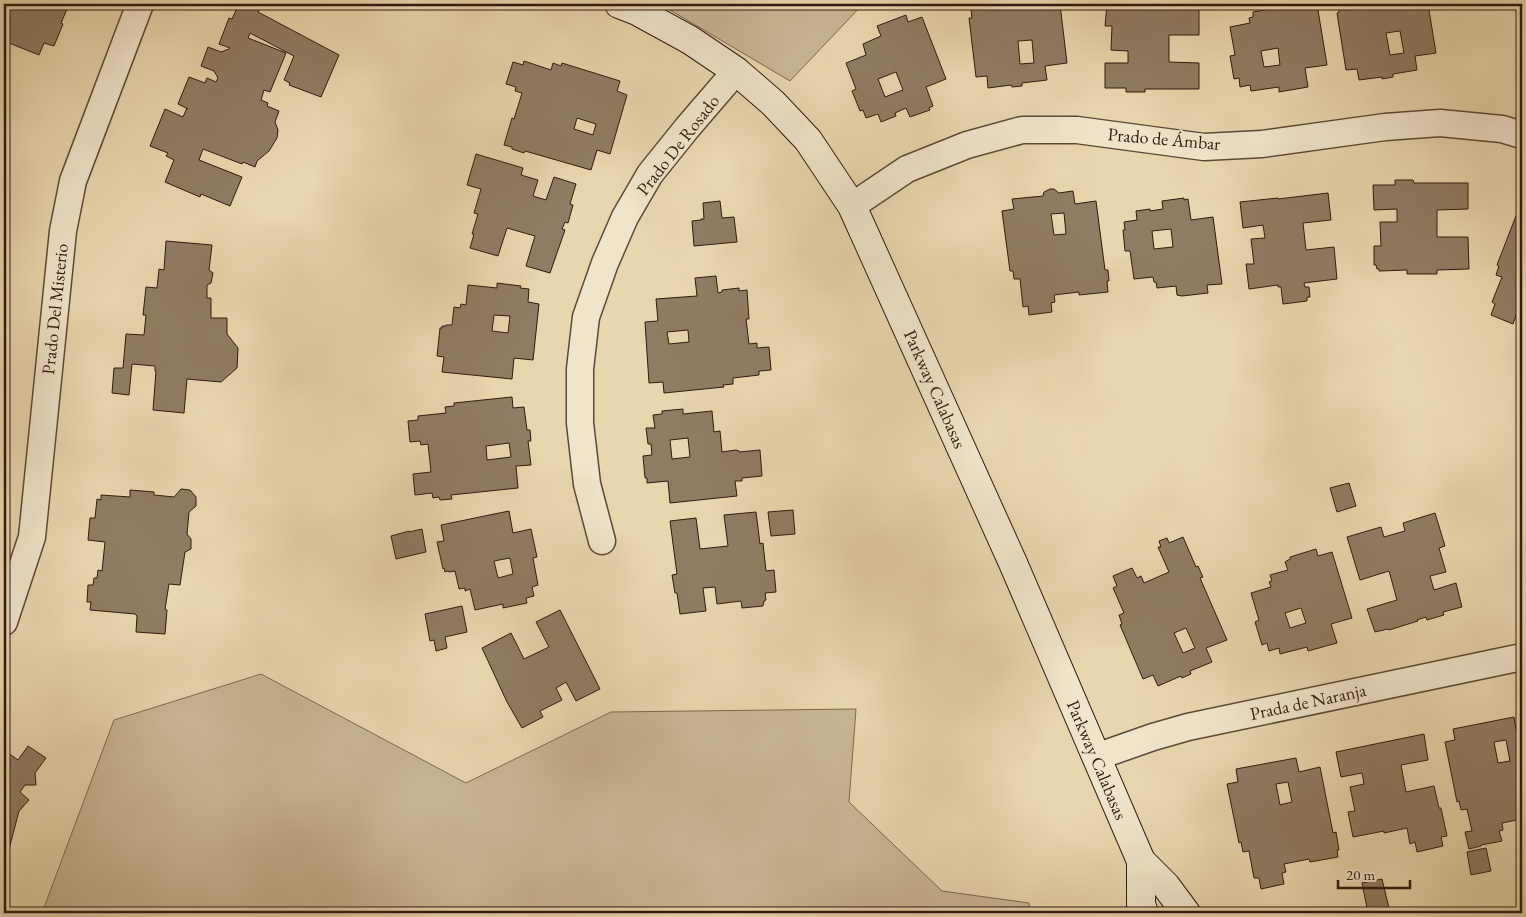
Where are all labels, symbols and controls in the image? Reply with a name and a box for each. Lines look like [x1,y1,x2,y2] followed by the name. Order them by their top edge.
[631,90,724,200] street label: Prado De Rosado
[1107,122,1221,155] street label: Prado de Ámbar
[36,242,73,376] street label: Prado Del Misterio
[899,326,972,452] street label: Parkway Calabasas
[1248,678,1369,725] street label: Prada de Naranja
[1062,697,1133,823] street label: Parkway Calabasas
[1338,857,1411,889] scale bar
[1346,865,1375,884] text: 20 m

